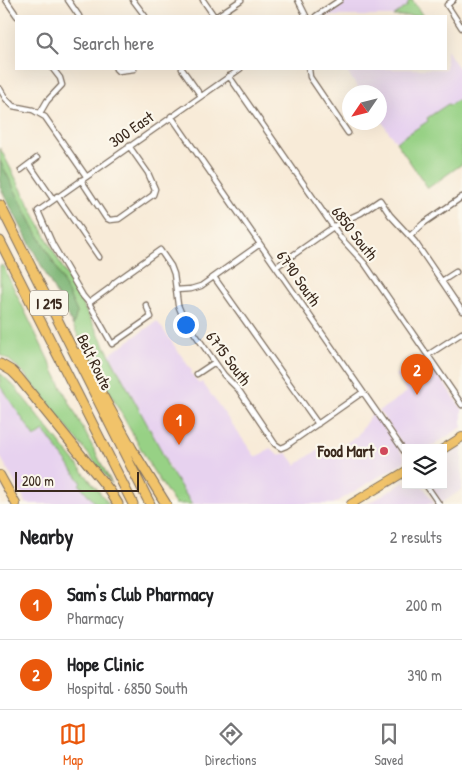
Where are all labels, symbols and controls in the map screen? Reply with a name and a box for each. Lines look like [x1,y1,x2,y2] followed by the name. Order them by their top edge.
[15,15,447,70] search box
[33,29,61,57] icon: search
[73,30,154,56] text: Search here
[342,85,387,130] north arrow
[104,105,158,152] street label: 300 East
[327,201,383,265] street label: 6850 South
[272,246,326,311] street label: 6790 South
[30,290,68,316] road number: I 215
[173,312,199,338] your location
[201,326,257,390] street label: 6715 South
[72,330,118,394] street label: Belt Route
[401,354,433,395] pin: 2
[163,404,195,445] pin: 1
[317,440,374,462] place label: Food Mart
[402,444,447,489] map controls
[402,444,447,489] button: layers
[378,445,390,457] marker: Food Mart
[15,469,139,492] scale bar
[22,471,54,490] text: 200 m
[20,522,73,551] text: Nearby
[390,526,442,548] text: 2 results
[67,581,214,607] text: Sam's Club Pharmacy
[33,594,39,616] text: 1
[406,594,442,616] text: 200 m
[67,607,124,629] text: Pharmacy
[67,651,144,677] text: Hope Clinic
[32,664,40,686] text: 2
[407,664,442,686] text: 390 m
[67,677,187,699] text: Hospital · 6850 South
[59,720,87,769] tab: Map
[205,720,256,769] tab: Directions
[374,720,403,769] tab: Saved

